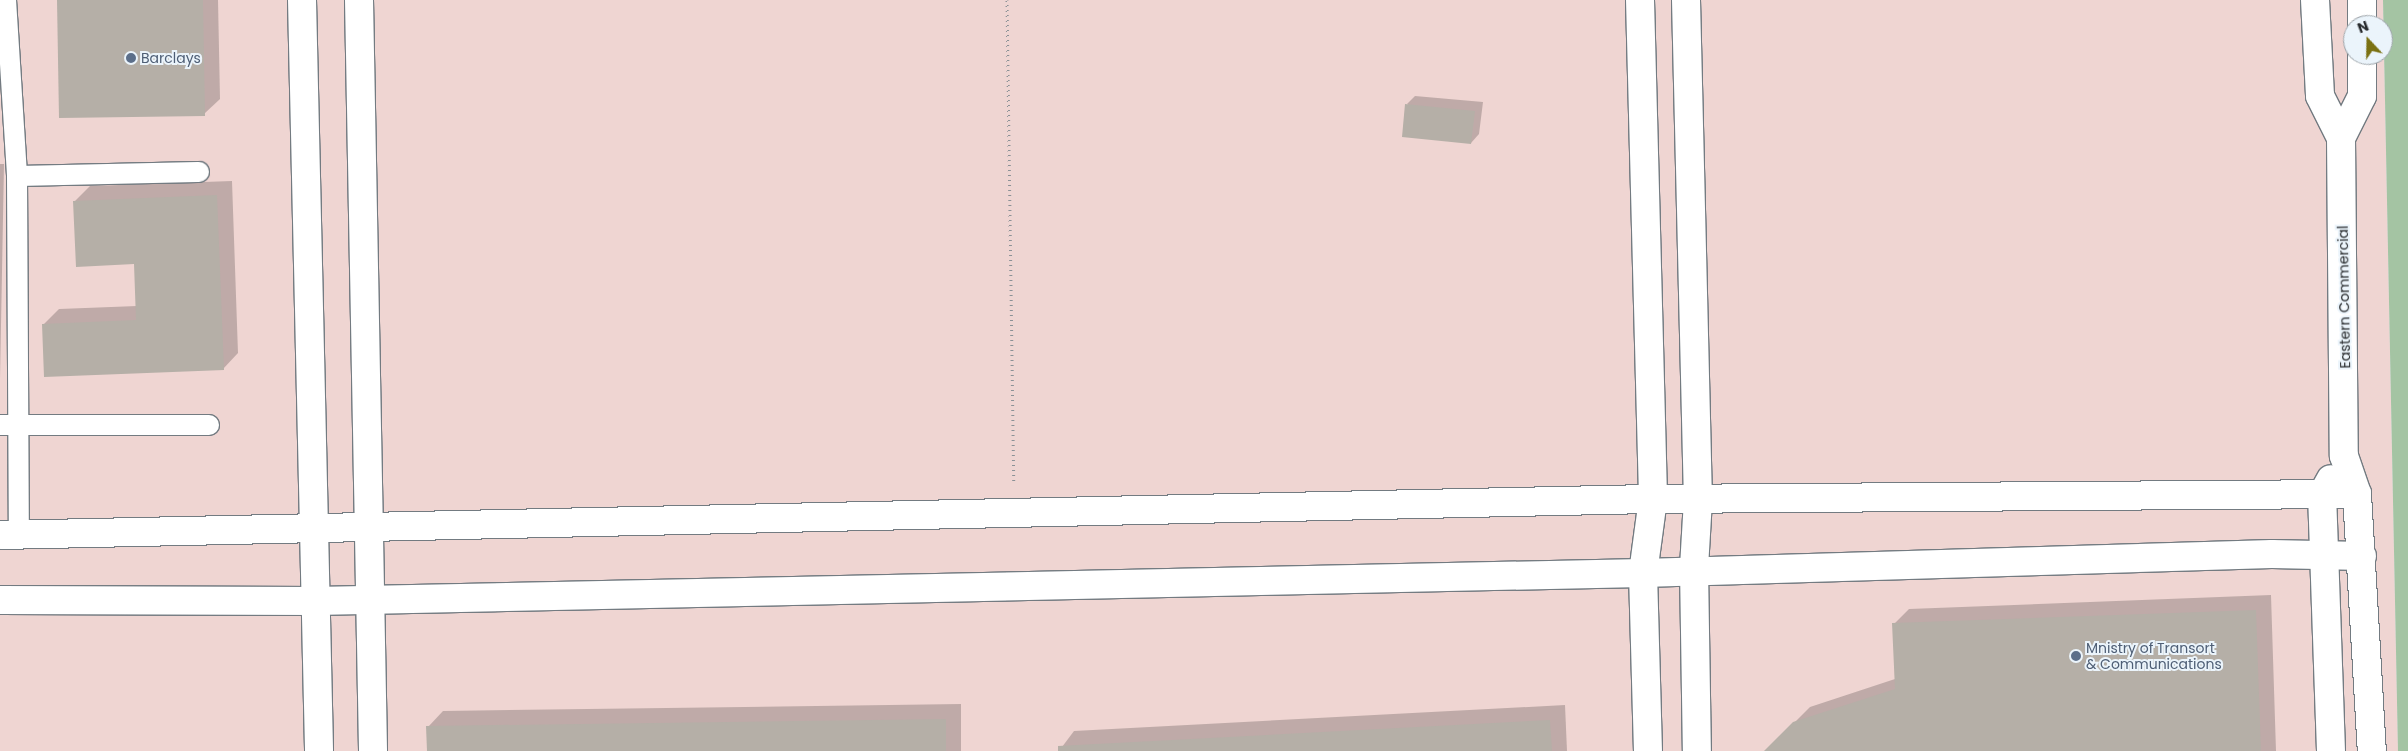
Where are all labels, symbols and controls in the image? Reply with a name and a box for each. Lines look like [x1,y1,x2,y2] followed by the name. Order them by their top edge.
[2343,15,2393,65] north arrow
[2354,16,2371,38] text: N
[141,50,201,66] place label: Barclays
[125,52,137,64] marker: Barclays
[2334,225,2354,369] street label: Eastern Commercial
[2086,640,2222,672] place label: Mnistry of Transort & Communications
[2070,650,2082,662] marker: Mnistry of Transort & Communications

